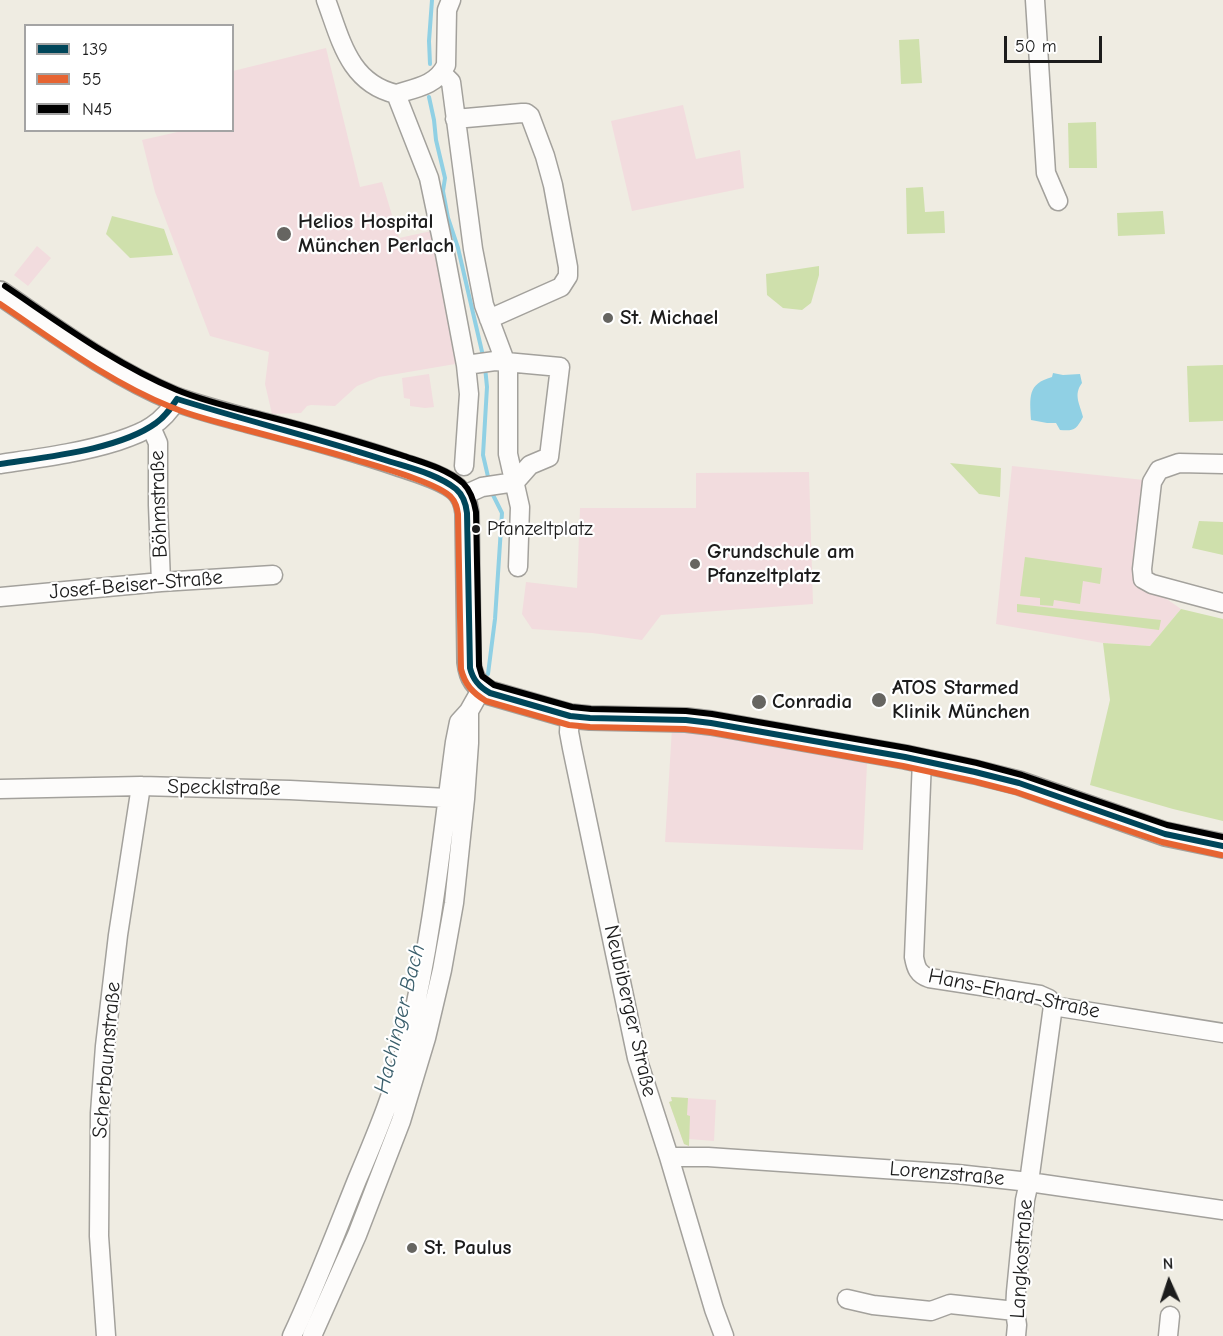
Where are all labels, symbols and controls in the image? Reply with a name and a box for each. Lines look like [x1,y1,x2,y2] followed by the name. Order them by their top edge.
[24,24,234,132] legend
[1007,24,1104,62] scale bar
[1015,36,1057,57] text: 50 m
[82,39,108,60] text: 139
[82,69,102,90] text: 55
[82,99,112,120] text: N45
[298,209,454,259] place label: Helios Hospital München Perlach
[275,225,293,243] marker: Helios Hospital München Perlach
[620,305,719,331] place label: St. Michael
[601,311,615,325] marker: St. Michael
[145,450,173,558] street label: Böhmstraße
[487,517,593,541] place label: Pfanzeltplatz
[470,523,482,535] marker: Pfanzeltplatz
[707,539,854,589] place label: Grundschule am Pfanzeltplatz
[688,557,702,571] marker: Grundschule am Pfanzeltplatz
[48,565,224,605] street label: Josef-Beiser-Straße
[892,675,1030,725] place label: ATOS Starmed Klinik München
[772,689,852,715] place label: Conradia
[870,691,888,709] marker: ATOS Starmed Klinik München
[750,693,768,711] marker: Conradia
[167,774,281,802] street label: Specklstraße
[598,923,662,1099] street label: Neubiberger Straße
[369,942,431,1096] water label: Hachinger Bach
[926,964,1102,1024] street label: Hans-Ehard-Straße
[88,981,126,1139] street label: Scherbaumstraße
[888,1156,1006,1192] street label: Lorenzstraße
[1005,1199,1039,1319] street label: Langkostraße
[424,1235,512,1261] place label: St. Paulus
[405,1241,419,1255] marker: St. Paulus
[1139,1252,1199,1312] north arrow
[1162,1255,1174,1273] text: N

